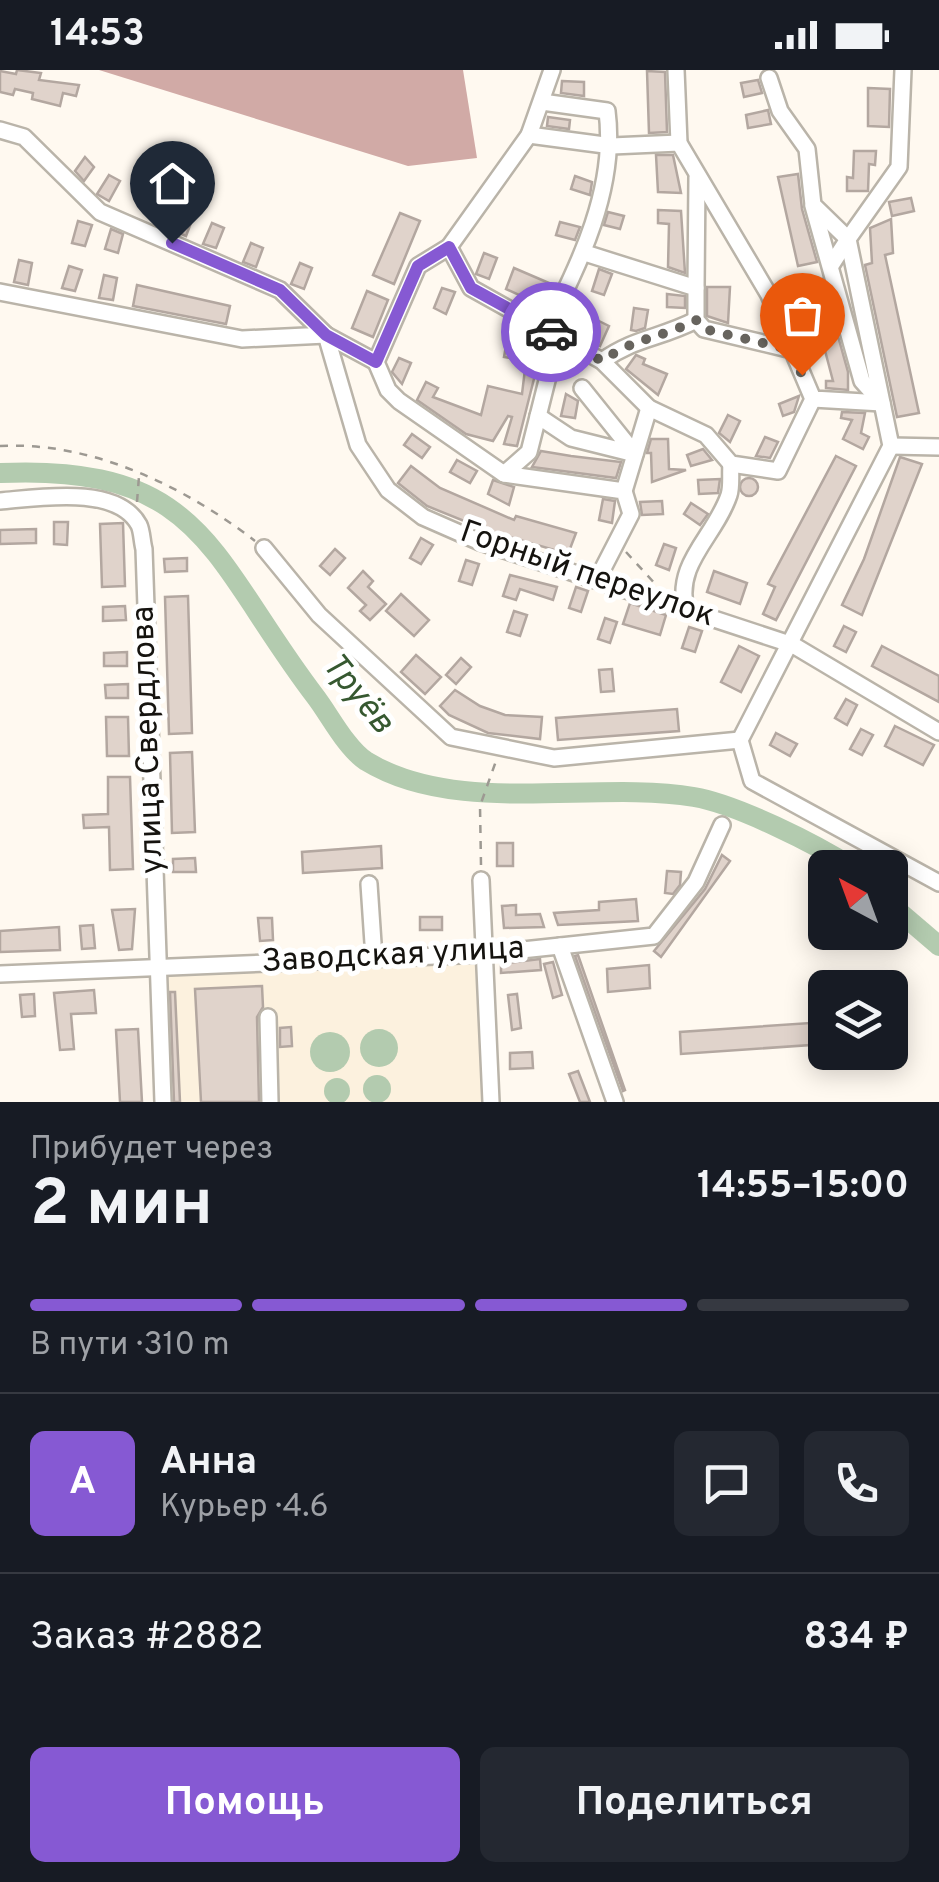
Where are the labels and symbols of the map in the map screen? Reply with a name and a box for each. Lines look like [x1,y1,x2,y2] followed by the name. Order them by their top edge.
[130,141,215,244] pin
[760,273,845,376] pin
[501,282,601,382] courier
[454,513,720,637] street label: Горный переулок
[124,605,174,875] street label: улица Свердлова
[311,645,403,743] water label: Труёв
[808,850,908,950] north arrow
[260,929,526,983] street label: Заводская улица

